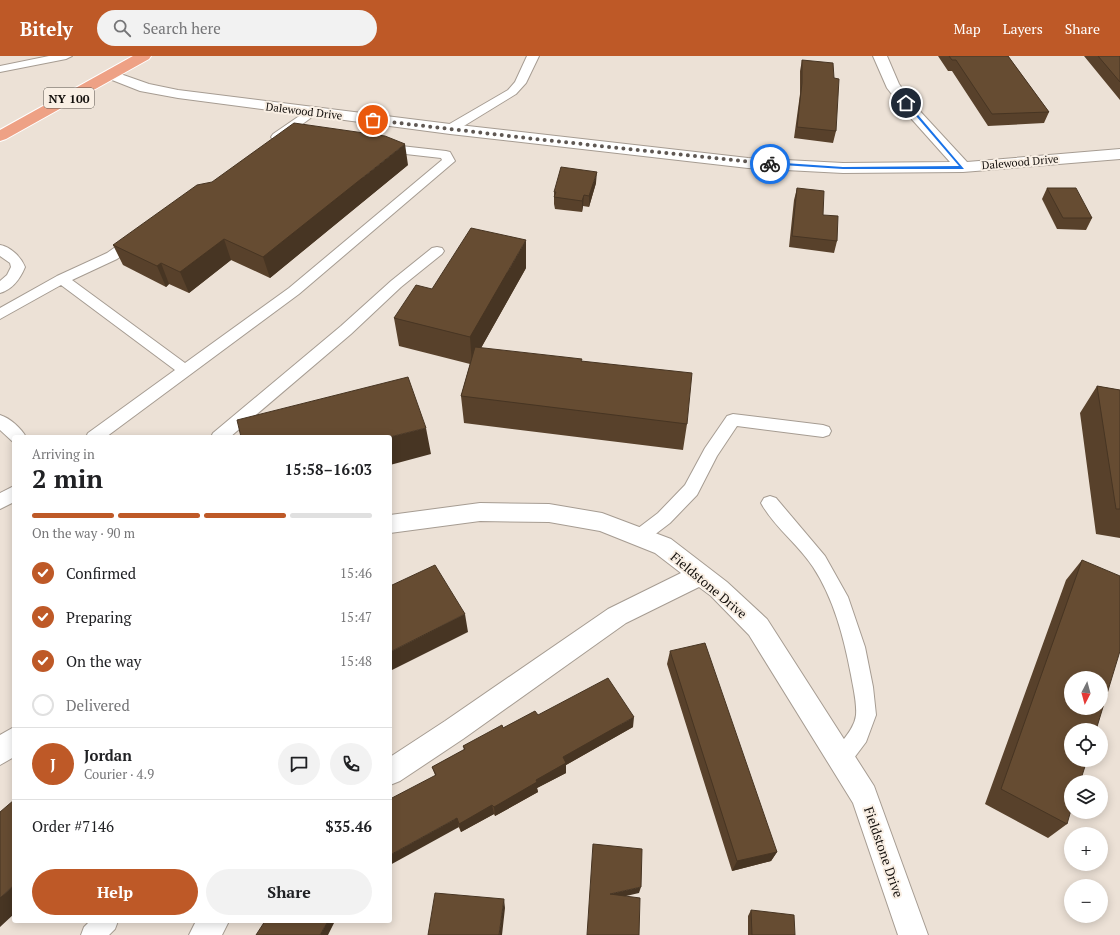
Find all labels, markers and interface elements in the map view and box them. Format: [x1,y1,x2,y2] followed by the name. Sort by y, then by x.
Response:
[97,10,377,46] search box
[20,16,73,41] text: Bitely
[111,17,133,39] icon: search
[143,18,221,38] text: Search here
[954,19,981,38] text: Map
[1003,19,1043,38] text: Layers
[1065,19,1100,38] text: Share
[889,86,923,120] pin
[44,88,94,108] road number: NY 100
[895,92,917,114] icon: home
[265,99,344,123] street label: Dalewood Drive
[356,103,390,137] pin
[362,109,384,131] icon: bag
[750,144,790,184] courier
[981,152,1060,172] street label: Dalewood Drive
[759,153,781,175] icon: bike
[32,445,95,463] text: Arriving in
[285,459,372,479] text: 15:58–16:03
[32,461,103,495] text: 2 min
[32,524,135,542] text: On the way · 90 m
[667,548,751,622] street label: Fieldstone Drive
[32,562,54,584] icon: check
[66,563,136,583] text: Confirmed
[340,564,372,582] text: 15:46
[32,606,54,628] icon: check
[66,607,131,627] text: Preparing
[340,608,372,626] text: 15:47
[32,650,54,672] icon: check
[66,651,141,671] text: On the way
[340,652,372,670] text: 15:48
[1064,671,1108,715] north arrow
[1064,671,1108,923] map controls
[66,695,130,715] text: Delivered
[1064,723,1108,767] button: locate
[278,743,320,785] button: chat
[330,743,372,785] button: phone
[84,745,132,765] text: Jordan
[50,754,56,774] text: J
[84,765,154,783] text: Courier · 4.9
[1064,775,1108,819] button: layers
[860,804,908,900] street label: Fieldstone Drive
[32,816,114,836] text: Order #7146
[325,816,372,836] text: $35.46
[1064,827,1108,871] button: +
[32,869,198,915] button: Help
[206,869,372,915] button: Share
[1064,879,1108,923] button: −

